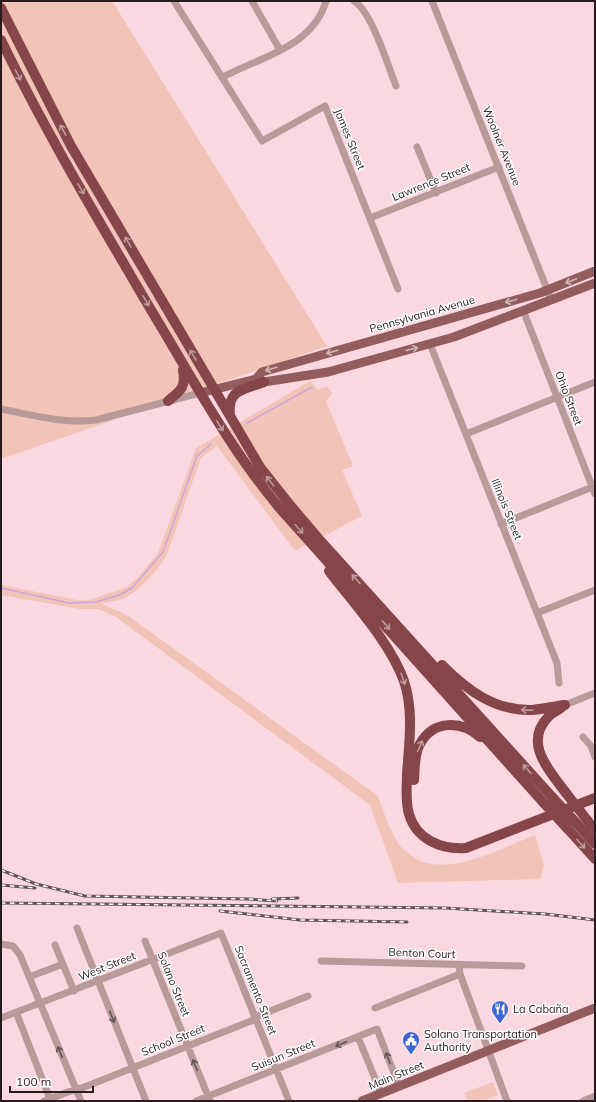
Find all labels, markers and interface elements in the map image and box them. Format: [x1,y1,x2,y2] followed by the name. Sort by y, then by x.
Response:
[15,68,22,80] one-way arrow
[480,104,524,188] street label: Woolner Avenue
[331,106,369,172] street label: James Street
[58,124,66,136] one-way arrow
[390,160,472,204] street label: Lawrence Street
[77,183,85,195] one-way arrow
[123,236,131,248] one-way arrow
[566,277,578,285] one-way arrow
[368,292,476,336] street label: Pennsylvania Avenue
[143,295,151,307] one-way arrow
[504,298,517,305] one-way arrow
[405,345,418,352] one-way arrow
[188,349,196,361] one-way arrow
[326,349,339,356] one-way arrow
[265,366,278,373] one-way arrow
[552,369,586,427] street label: Ohio Street
[216,420,224,431] one-way arrow
[266,475,274,486] one-way arrow
[488,476,526,542] street label: Illinois Street
[294,524,303,534] one-way arrow
[351,573,360,584] one-way arrow
[381,620,390,631] one-way arrow
[399,673,407,685] one-way arrow
[521,706,534,713] one-way arrow
[417,740,424,752] one-way arrow
[522,764,532,774] one-way arrow
[576,839,586,849] one-way arrow
[232,943,280,1037] street label: Sacramento Street
[388,945,456,961] street label: Benton Court
[77,948,138,984] street label: West Street
[155,950,193,1018] street label: Solano Street
[490,999,510,1024] restaurant icon: La Cabaña
[513,1002,569,1016] place label: La Cabaña
[109,1011,116,1023] one-way arrow
[139,1021,207,1059] street label: School Street
[424,1027,537,1054] place label: Solano Transportation Authority
[401,1030,421,1055] public building icon: Solano Transportation Authority
[249,1036,317,1074] street label: Suisun Street
[336,1040,348,1048] one-way arrow
[56,1047,64,1059] one-way arrow
[384,1052,392,1064] one-way arrow
[366,1058,426,1092] street label: Main Street
[191,1059,198,1071] one-way arrow
[10,1068,93,1094] scale bar
[16,1074,51,1089] text: 100 m

